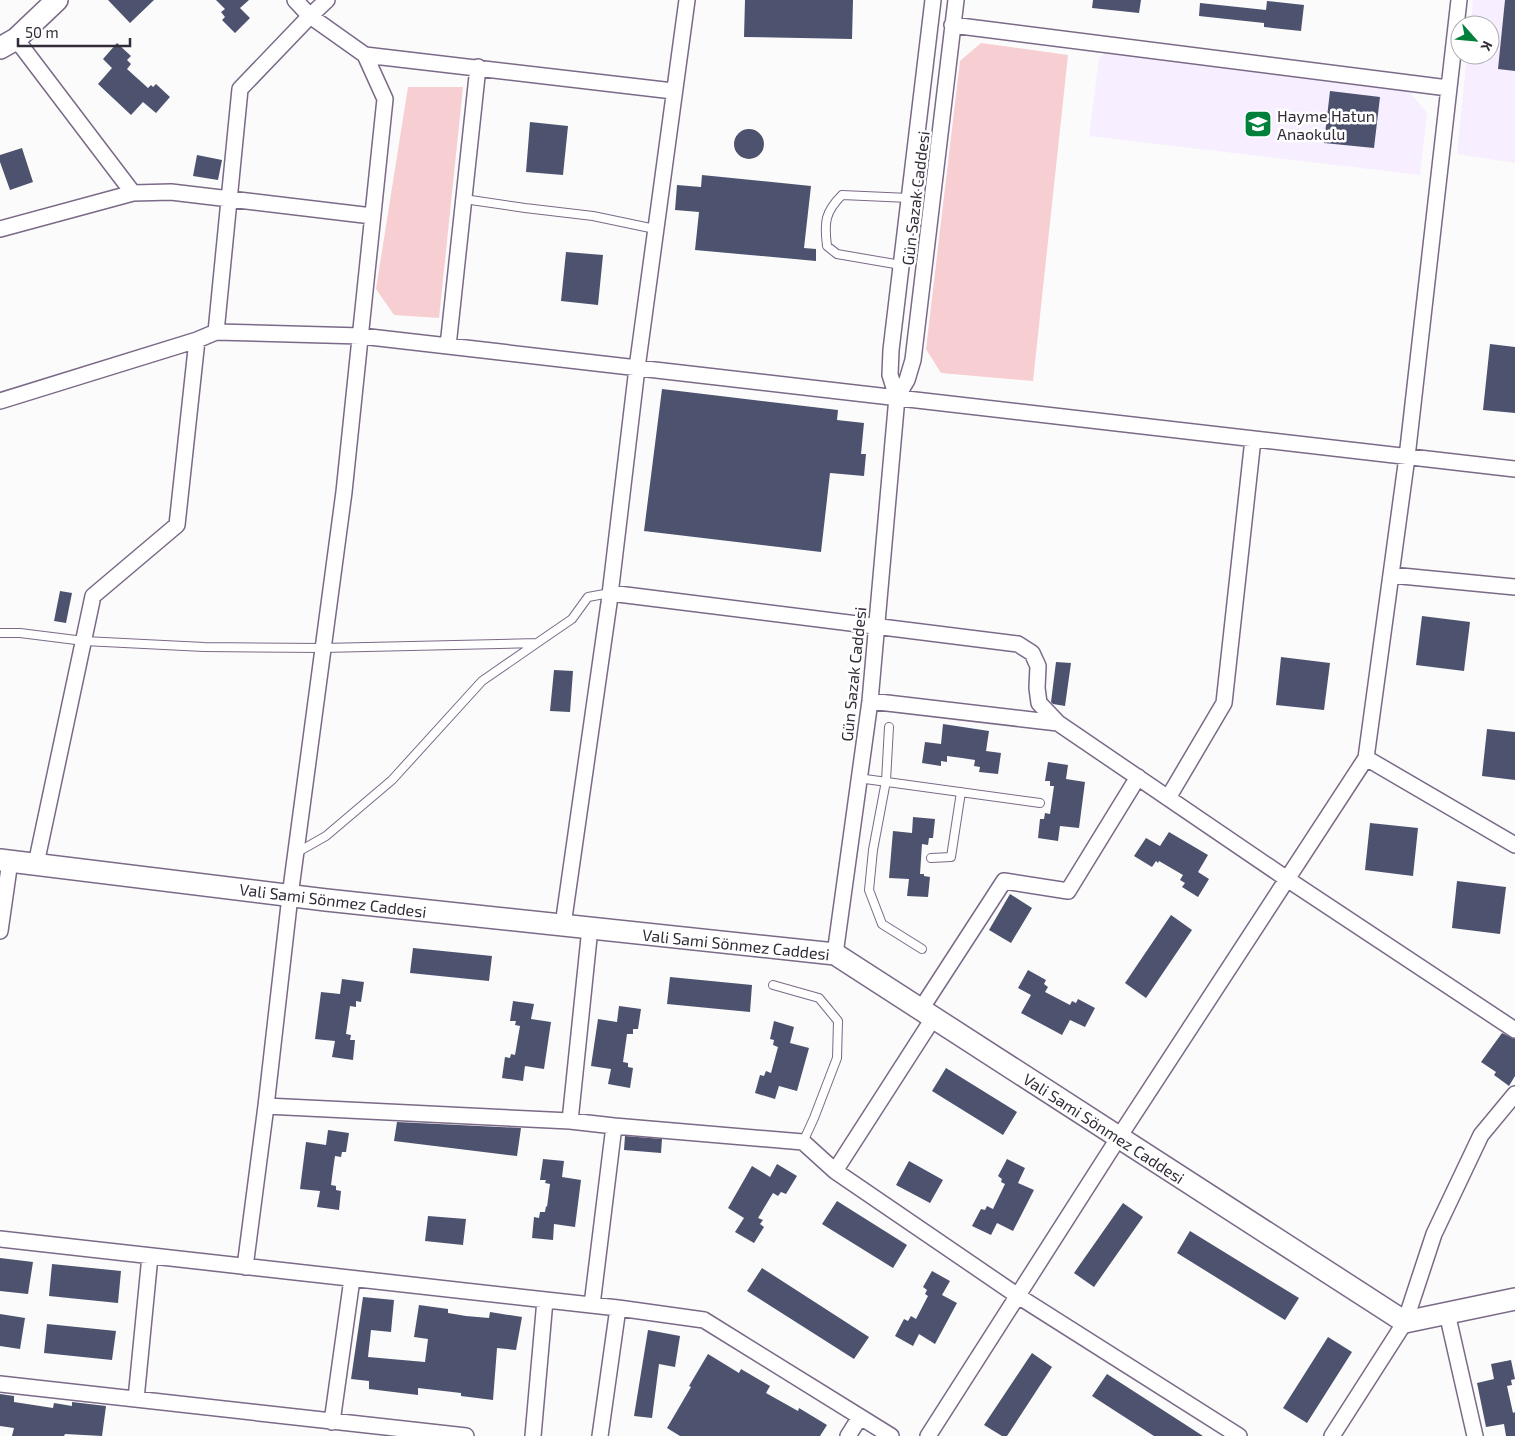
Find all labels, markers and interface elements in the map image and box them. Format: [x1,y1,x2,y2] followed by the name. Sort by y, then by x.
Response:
[18,15,130,47] scale bar
[1450,15,1500,65] north arrow
[25,23,59,41] text: 50 m
[1477,38,1497,54] text: K
[1277,106,1375,143] place label: Hayme Hatun Anaokulu
[1243,109,1273,139] school or university icon: Hayme Hatun Anaokulu
[897,130,933,266] street label: Gün Sazak Caddesi
[836,606,870,742] street label: Gün Sazak Caddesi
[238,879,428,921] street label: Vali Sami Sönmez Caddesi
[641,925,831,963] street label: Vali Sami Sönmez Caddesi
[1020,1069,1188,1187] street label: Vali Sami Sönmez Caddesi

